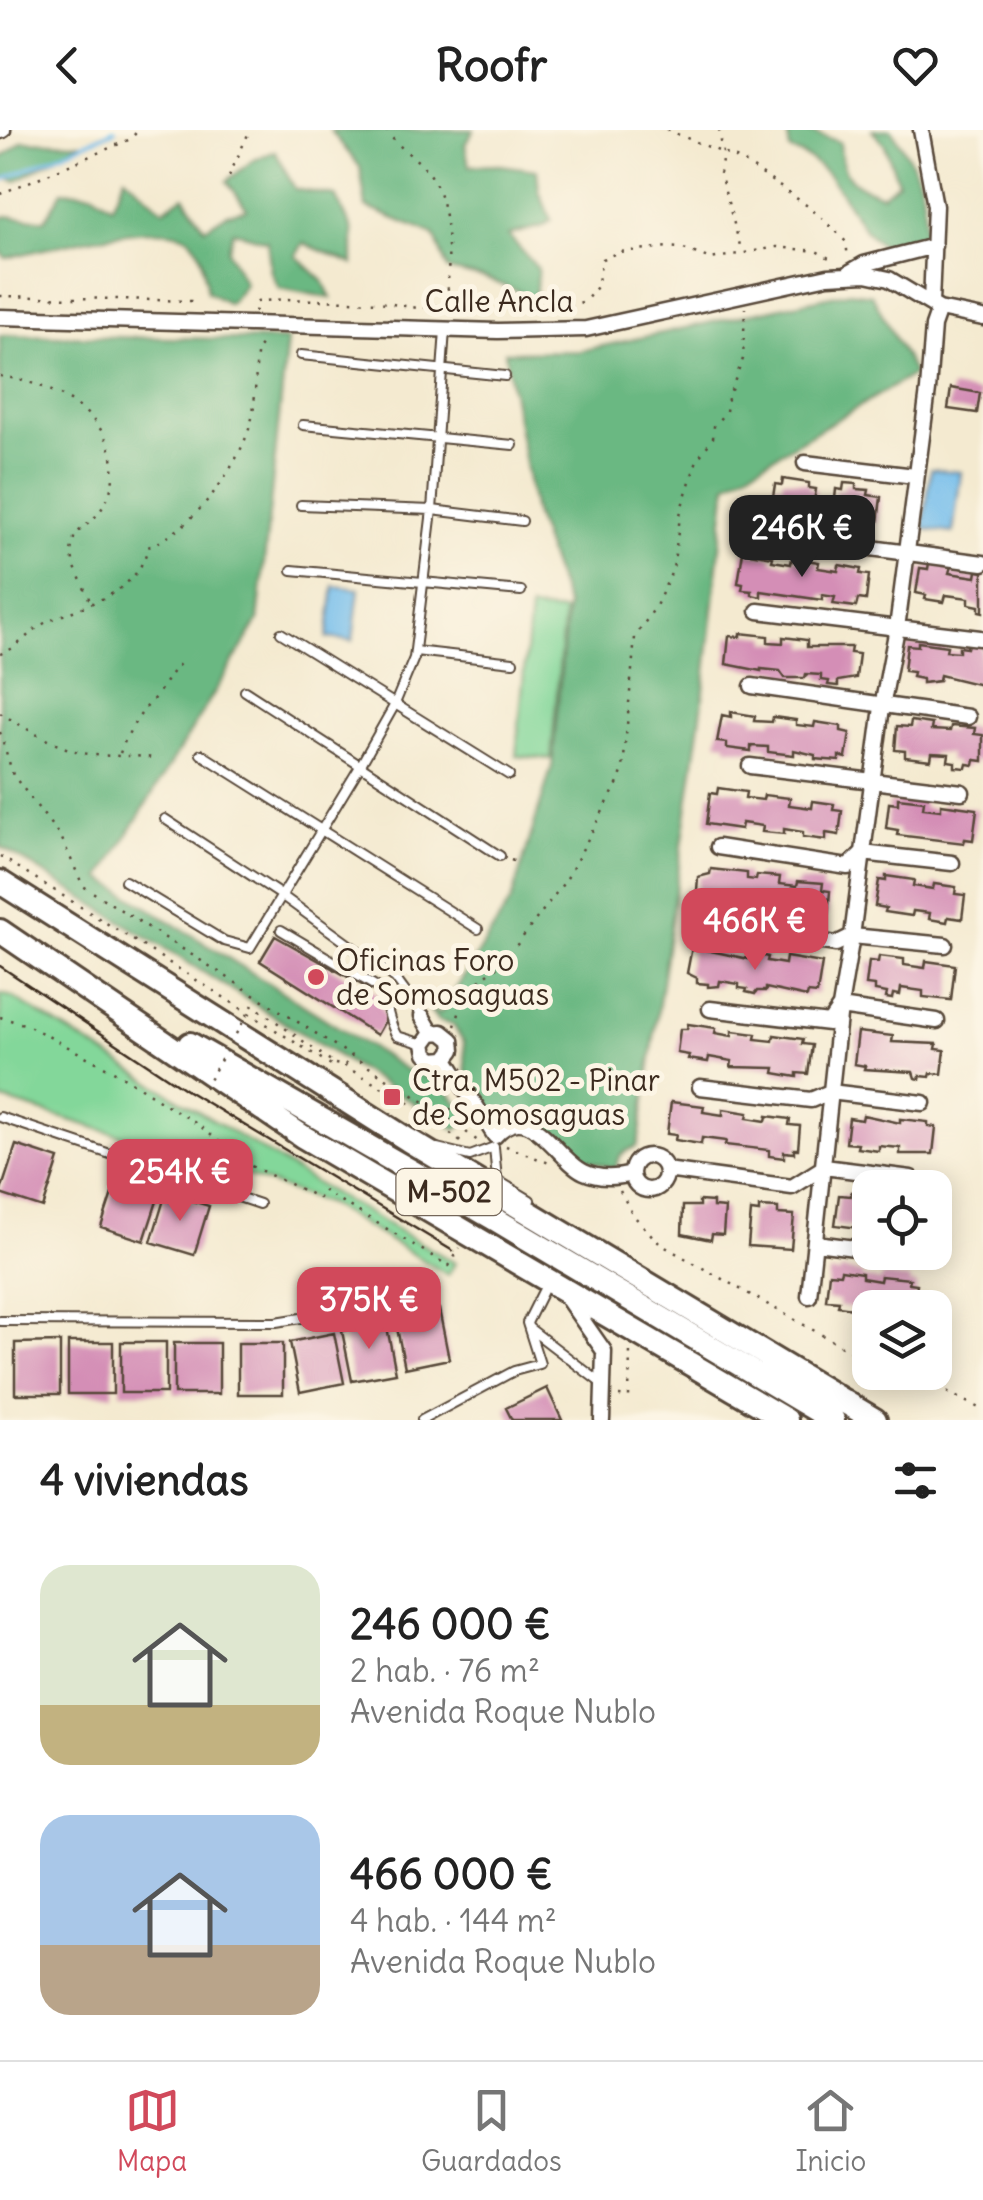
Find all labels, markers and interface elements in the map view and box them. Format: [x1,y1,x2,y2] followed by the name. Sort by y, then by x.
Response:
[436,37,547,93] text: Roofr
[40,38,95,93] icon: back
[888,38,943,93] icon: heart
[424,282,574,320] street label: Calle Ancla
[721,495,883,580] pin: 246K €
[751,507,853,548] text: 246K €
[674,888,836,973] pin: 466K €
[703,900,807,941] text: 466K €
[336,941,549,1013] place label: Oficinas Foro de Somosaguas
[305,966,327,988] marker: Oficinas Foro de Somosaguas
[412,1061,660,1133] place label: Ctra. M502 - Pinar de Somosaguas
[381,1086,403,1108] marker: Ctra. M502 - Pinar de Somosaguas
[99,1139,261,1224] pin: 254K €
[129,1151,231,1192] text: 254K €
[396,1169,502,1215] road number: M-502
[852,1170,952,1390] map controls
[852,1170,952,1270] button: locate
[288,1267,450,1352] pin: 375K €
[319,1279,419,1320] text: 375K €
[852,1290,952,1390] button: layers
[888,1453,943,1508] icon: filters
[40,1454,249,1506] text: 4 viviendas
[350,1598,551,1650] text: 246 000 €
[120,1605,240,1725] icon: home
[350,1650,540,1691] text: 2 hab. · 76 m²
[350,1691,656,1732] text: Avenida Roque Nublo
[350,1848,553,1900] text: 466 000 €
[120,1855,240,1975] icon: home
[350,1900,557,1941] text: 4 hab. · 144 m²
[350,1941,656,1982] text: Avenida Roque Nublo
[117,2083,187,2179] tab: Mapa
[421,2083,562,2179] tab: Guardados
[795,2083,866,2179] tab: Inicio

